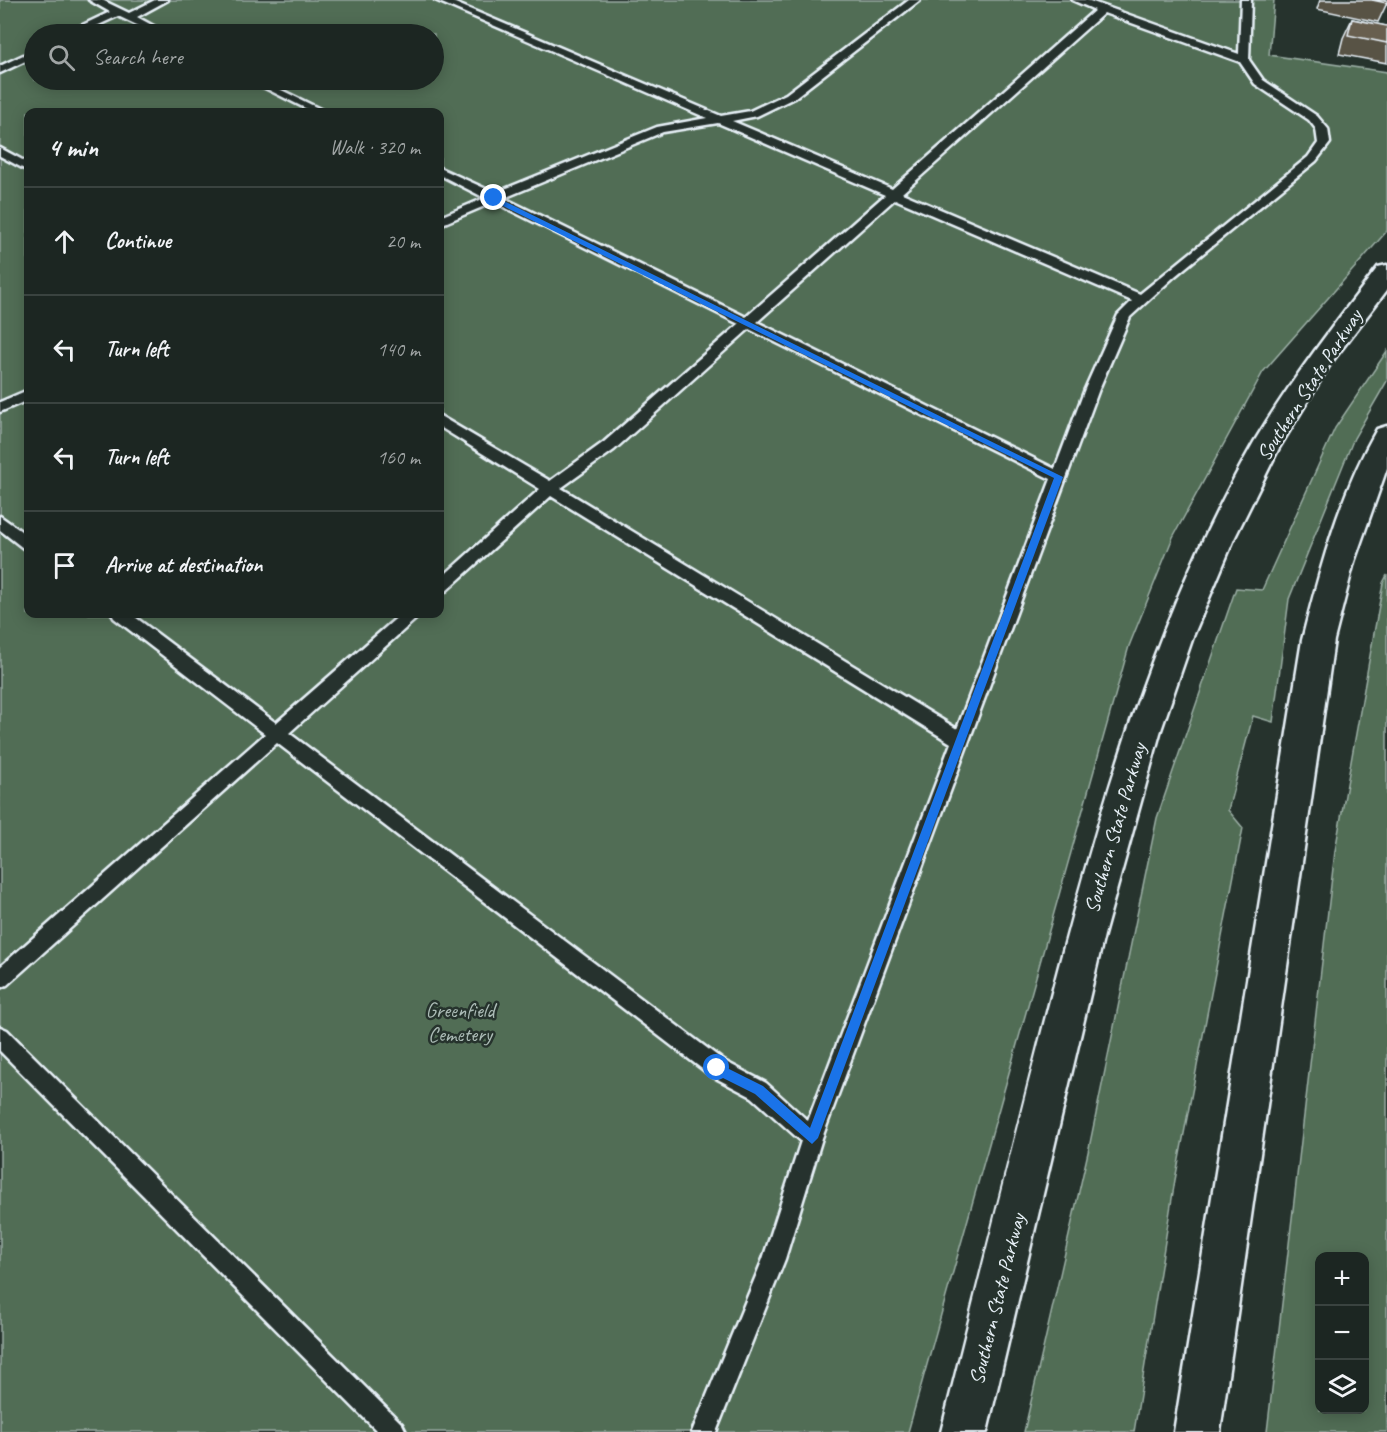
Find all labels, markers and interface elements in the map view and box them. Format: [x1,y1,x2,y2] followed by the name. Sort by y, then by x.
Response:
[24,24,444,90] search box
[45,41,78,74] icon: search
[93,43,183,71] text: Search here
[48,131,98,164] text: 4 min
[330,135,420,160] text: Walk · 320 m
[480,184,506,210] route end
[48,225,81,258] icon: ahead
[105,227,171,255] text: Continue
[386,229,420,254] text: 20 m
[1250,303,1369,466] street label: Southern State Parkway
[48,333,81,366] icon: left
[105,335,169,363] text: Turn left
[377,337,420,362] text: 140 m
[48,441,81,474] icon: left
[105,443,169,471] text: Turn left
[377,445,420,470] text: 160 m
[48,549,81,582] icon: arrive
[105,551,262,579] text: Arrive at destination
[1078,738,1152,916] street label: Southern State Parkway
[425,997,498,1047] park label: Greenfield Cemetery
[703,1054,729,1080] route start
[963,1209,1031,1387] street label: Southern State Parkway
[1315,1252,1369,1414] map controls
[1315,1252,1369,1306] button: +
[1315,1306,1369,1360] button: −
[1315,1360,1369,1414] button: layers

